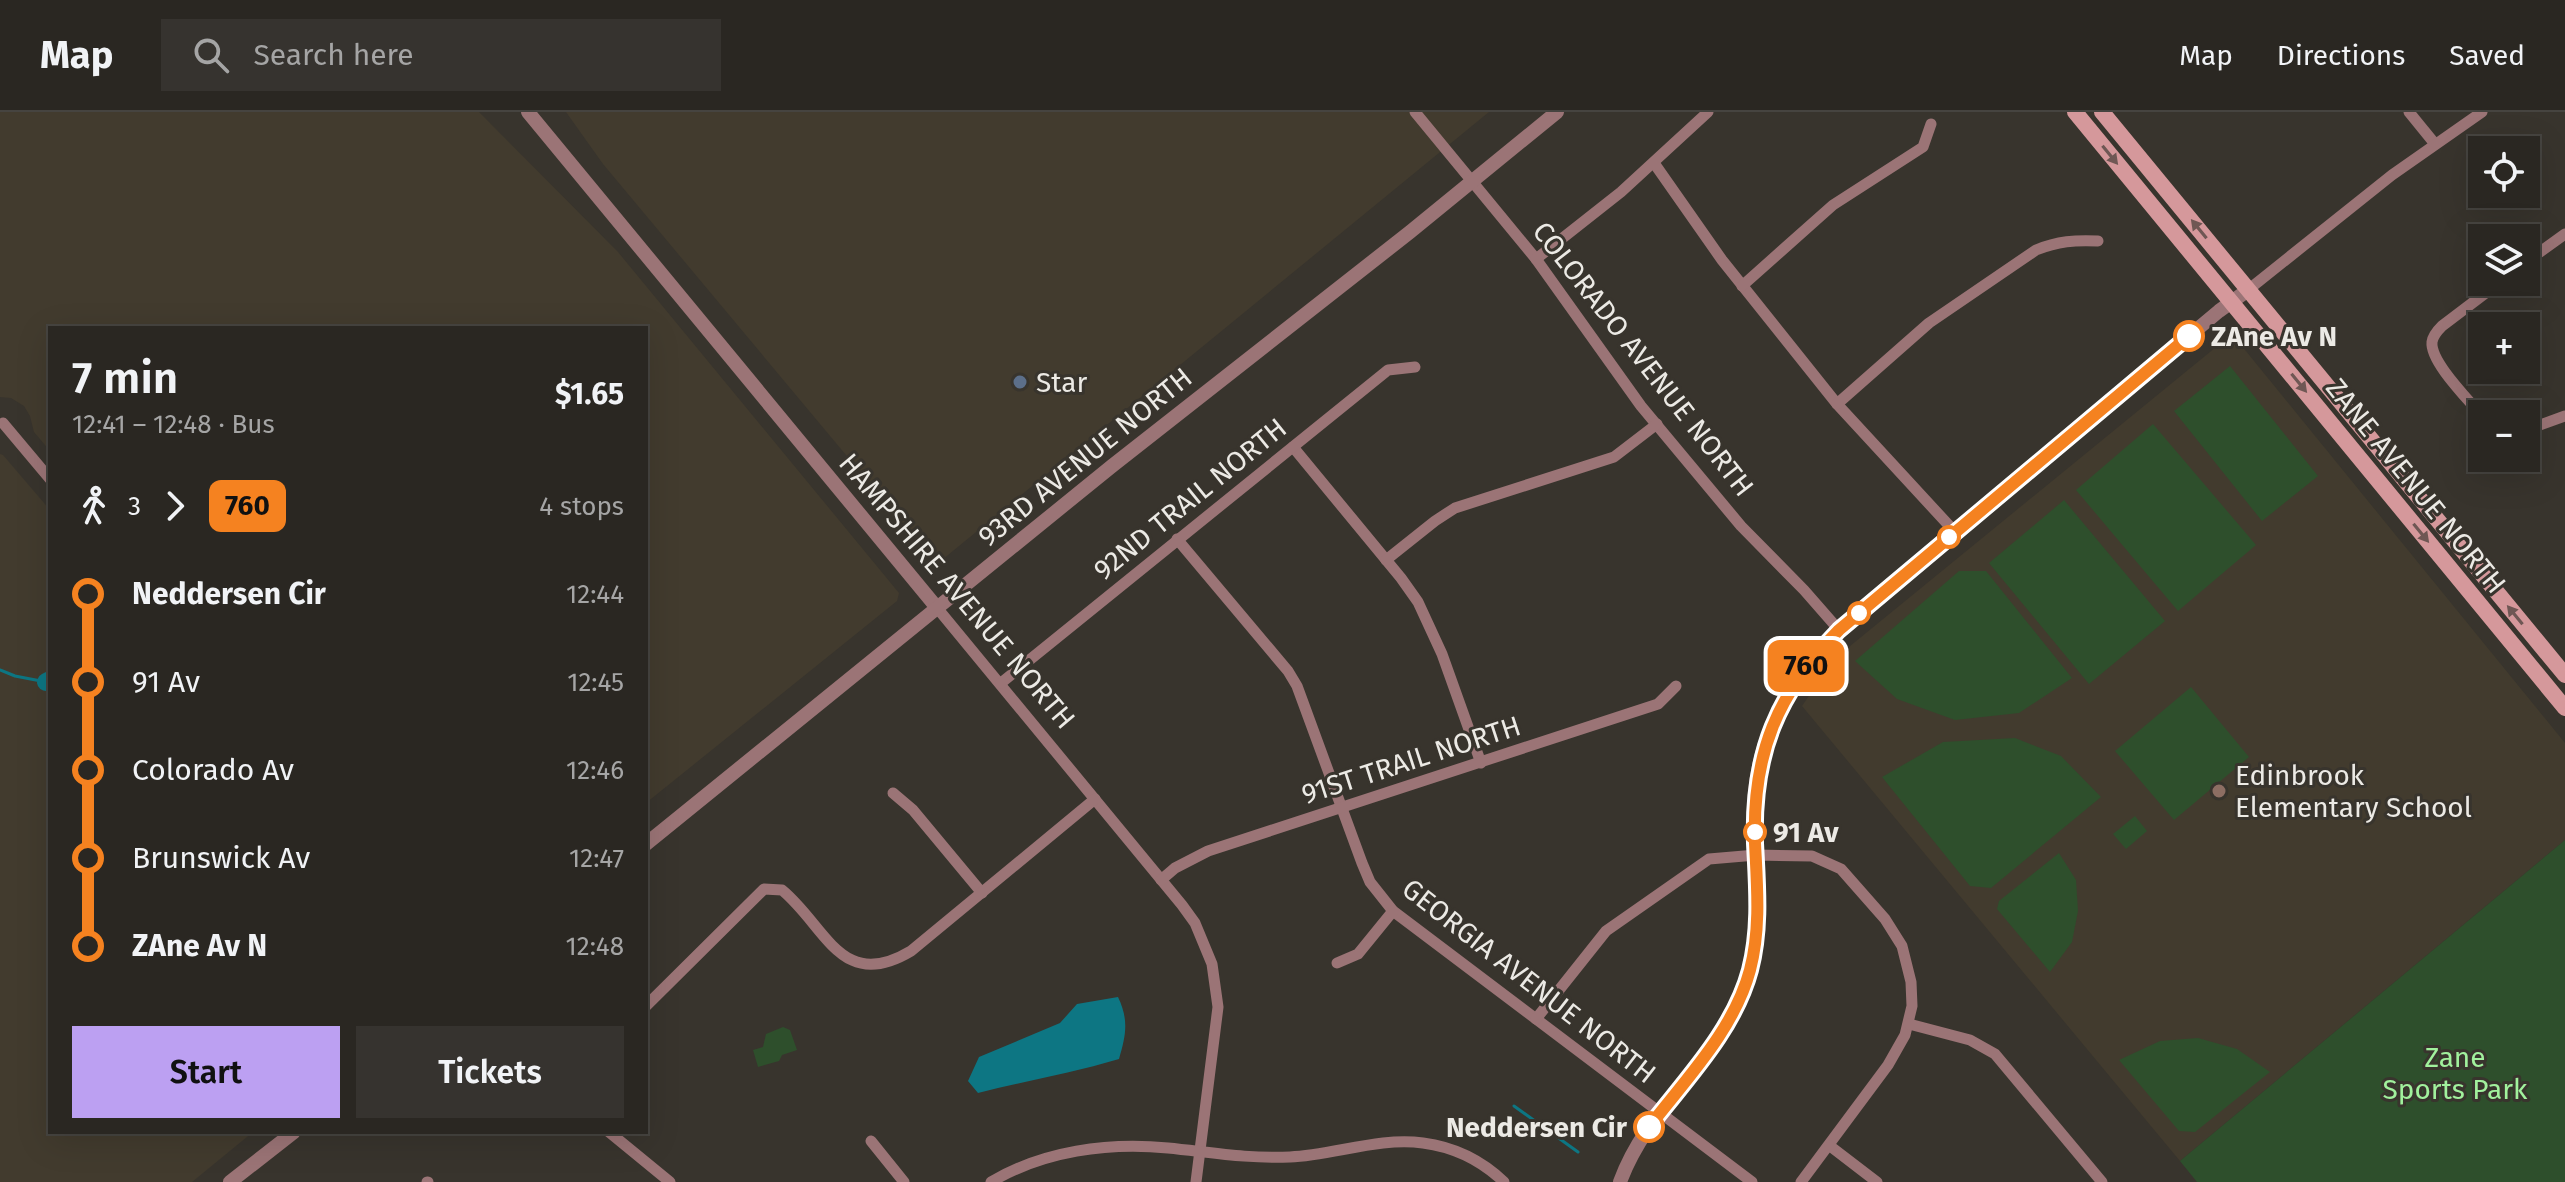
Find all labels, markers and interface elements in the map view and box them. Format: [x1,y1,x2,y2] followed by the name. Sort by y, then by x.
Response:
[161,19,721,91] search box
[40,32,113,78] text: Map
[189,33,233,77] icon: search
[253,37,414,73] text: Search here
[2179,39,2233,72] text: Map
[2277,39,2405,72] text: Directions
[2449,39,2525,72] text: Saved
[2468,136,2540,472] map controls
[2468,136,2540,208] button: locate
[2101,145,2118,165] one-way arrow
[1526,215,1760,503] street label: COLORADO AVENUE NORTH
[2191,220,2208,240] one-way arrow
[2468,224,2540,296] button: layers
[2468,312,2540,384] button: +
[2211,320,2337,353] place label: ZAne Av N
[2174,321,2204,351] marker: ZAne Av N
[72,352,178,405] text: 7 min
[972,361,1198,553] street label: 93RD AVENUE NORTH
[1036,366,1087,399] place label: Star
[2319,372,2513,600] street label: ZANE AVENUE NORTH
[1011,373,1029,391] marker: Star
[2290,373,2307,394] one-way arrow
[555,376,624,412] text: $1.65
[2468,400,2540,472] button: −
[72,409,275,440] text: 12:41 – 12:48 · Bus
[1087,411,1293,587] street label: 92ND TRAIL NORTH
[832,447,1082,735] street label: HAMPSHIRE AVENUE NORTH
[72,484,116,528] icon: walk
[153,484,197,528] icon: forward
[225,489,270,522] text: 760
[128,491,141,522] text: 3
[539,491,624,522] text: 4 stops
[2412,523,2429,543] one-way arrow
[1938,526,1960,548] unlabelled marker
[132,576,326,612] text: Neddersen Cir
[566,579,624,610] text: 12:44
[1848,602,1870,624] unlabelled marker
[2508,605,2524,625] one-way arrow
[1760,640,1852,692] line badge: 760
[1784,649,1828,682] text: 760
[132,664,200,700] text: 91 Av
[567,667,624,698] text: 12:45
[1297,709,1525,811] street label: 91ST TRAIL NORTH
[132,752,294,788] text: Colorado Av
[566,755,624,786] text: 12:46
[2235,759,2472,824] place label: Edinbrook Elementary School
[2210,782,2228,800] marker: Edinbrook Elementary School
[1773,816,1839,849] place label: 91 Av
[1744,821,1766,843] marker: 91 Av
[132,840,310,876] text: Brunswick Av
[569,843,624,874] text: 12:47
[1396,872,1662,1090] street label: GEORGIA AVENUE NORTH
[132,928,267,964] text: ZAne Av N
[566,931,624,962] text: 12:48
[72,1026,340,1118] button: Start
[356,1026,624,1118] button: Tickets
[2383,1041,2528,1106] park label: Zane Sports Park
[1446,1111,1628,1144] place label: Neddersen Cir
[1634,1112,1664,1142] marker: Neddersen Cir

